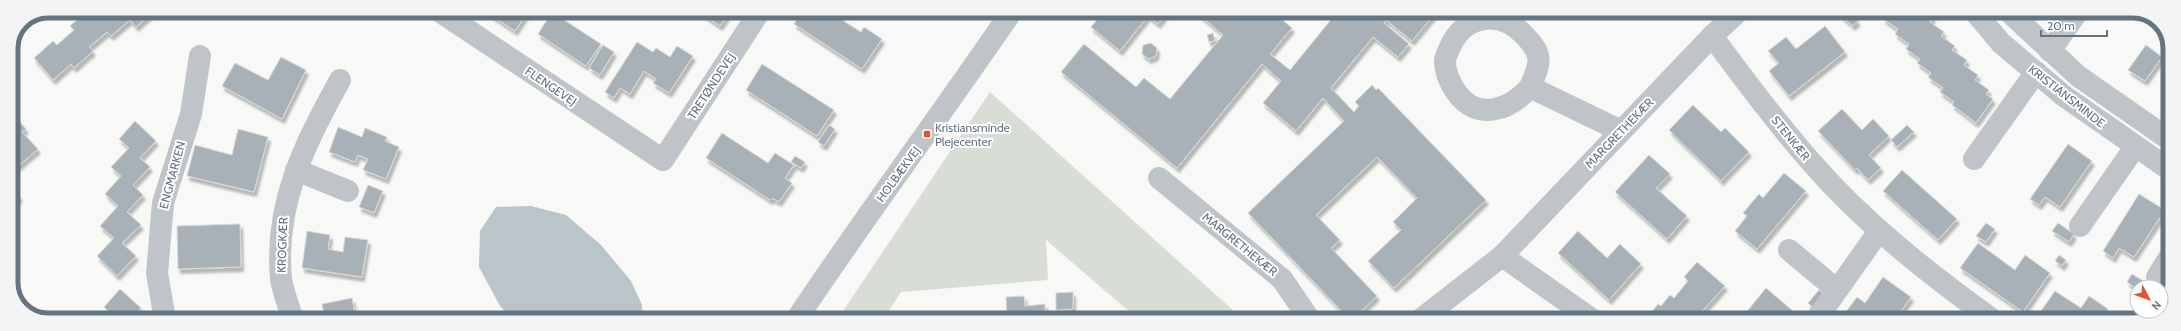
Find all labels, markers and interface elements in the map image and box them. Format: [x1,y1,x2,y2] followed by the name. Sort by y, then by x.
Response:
[2041,12,2107,38] scale bar
[2047,18,2075,33] text: 20 m
[684,50,738,122] street label: TRETØNDEVEJ
[2026,61,2109,131] street label: KRISTIANSMINDE
[522,63,580,109] street label: FLENGEVEJ
[1582,94,1657,171] street label: MARGRETHEKÆR
[1769,113,1814,164] street label: STENKÆR
[935,120,1010,149] place label: Kristiansminde Plejecenter
[922,129,932,139] marker: Kristiansminde Plejecenter
[156,140,188,210] street label: ENGMARKEN
[873,143,923,205] street label: HOLBÆKVEJ
[1199,209,1281,279] street label: MARGRETHEKÆR
[274,216,290,273] street label: KROGKÆR
[2129,279,2169,319] north arrow
[2149,298,2164,313] text: N

